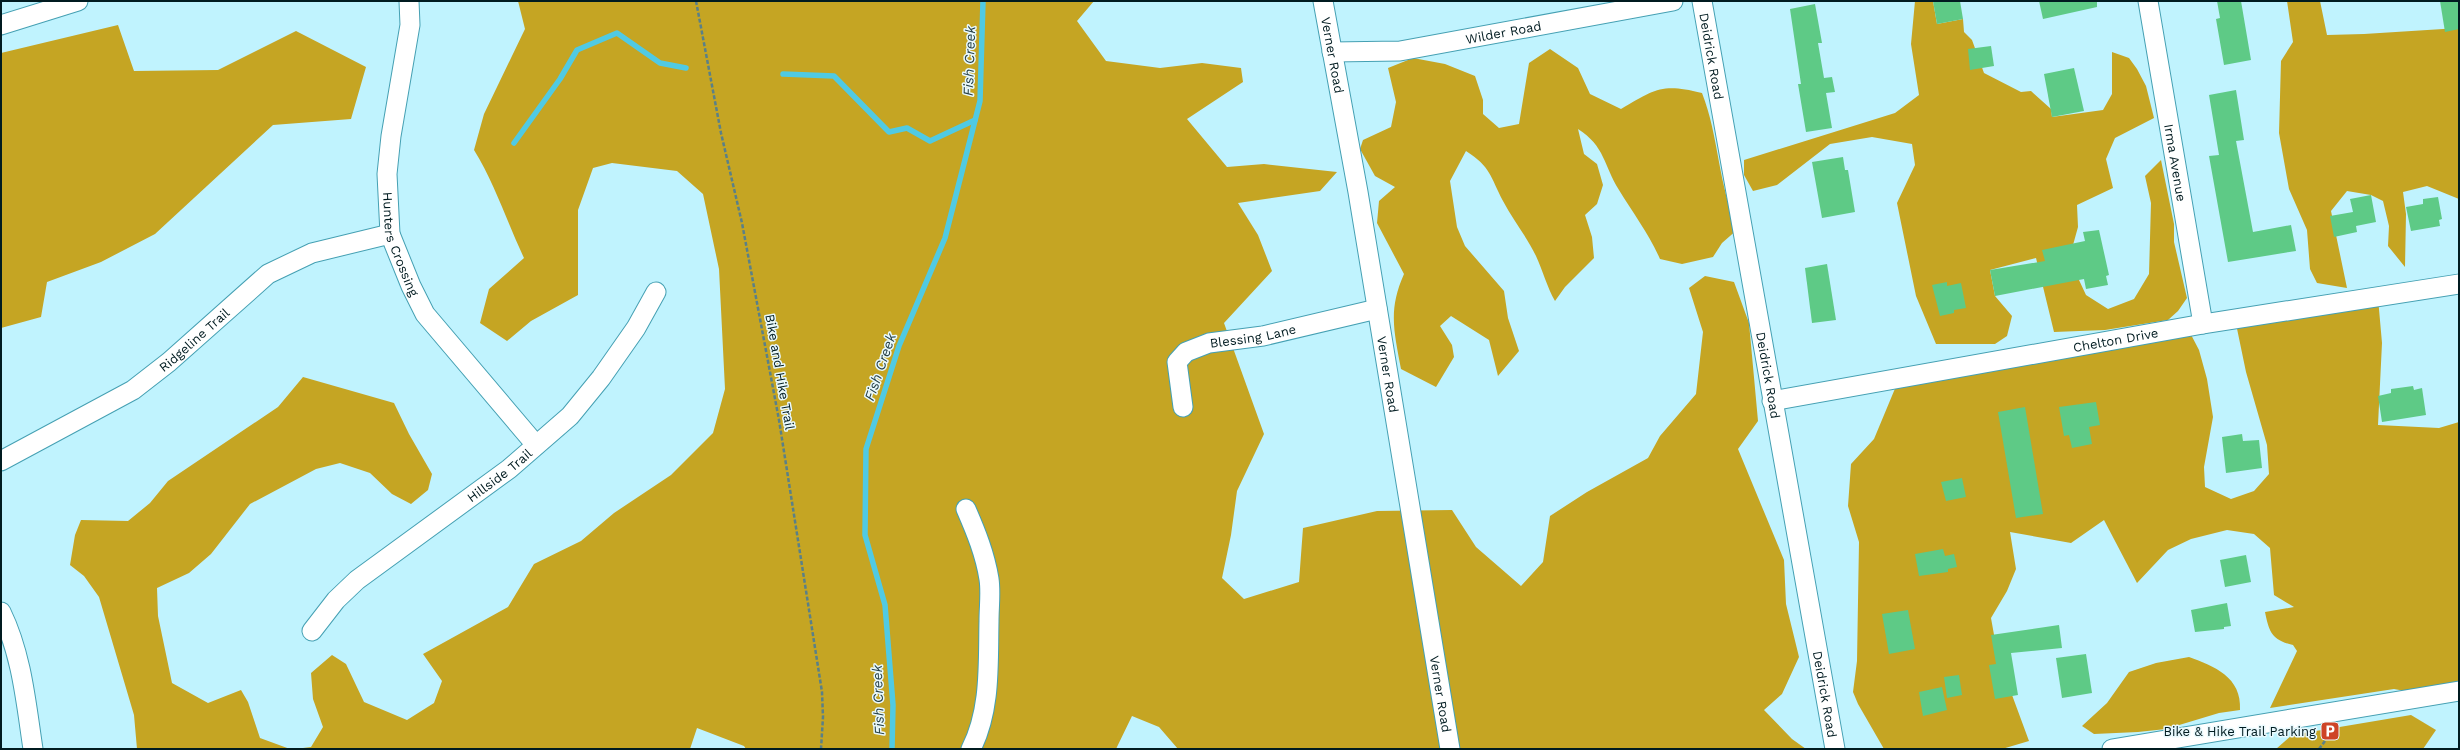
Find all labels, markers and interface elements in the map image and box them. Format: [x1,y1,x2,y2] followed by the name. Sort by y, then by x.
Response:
[1697,12,1727,101] street label: Deidrick Road
[1319,16,1347,95] street label: Verner Road
[1464,18,1542,46] street label: Wilder Road
[960,25,978,96] water label: Fish Creek
[2162,123,2190,203] street label: Irma Avenue
[380,191,422,299] street label: Hunters Crossing
[156,305,232,375] street label: Ridgeline Trail
[762,313,798,431] street label: Bike and Hike Trail
[1209,321,1297,350] street label: Blessing Lane
[2072,325,2159,355] street label: Chelton Drive
[861,331,899,403] water label: Fish Creek
[1753,331,1784,420] street label: Deidrick Road
[1374,335,1402,414] street label: Verner Road
[464,445,535,505] street label: Hillside Trail
[1810,650,1840,739] street label: Deidrick Road
[1427,655,1455,733] street label: Verner Road
[869,664,887,735] water label: Fish Creek
[2319,720,2341,742] parking icon: Bike & Hike Trail Parking
[2163,724,2316,739] place label: Bike & Hike Trail Parking

